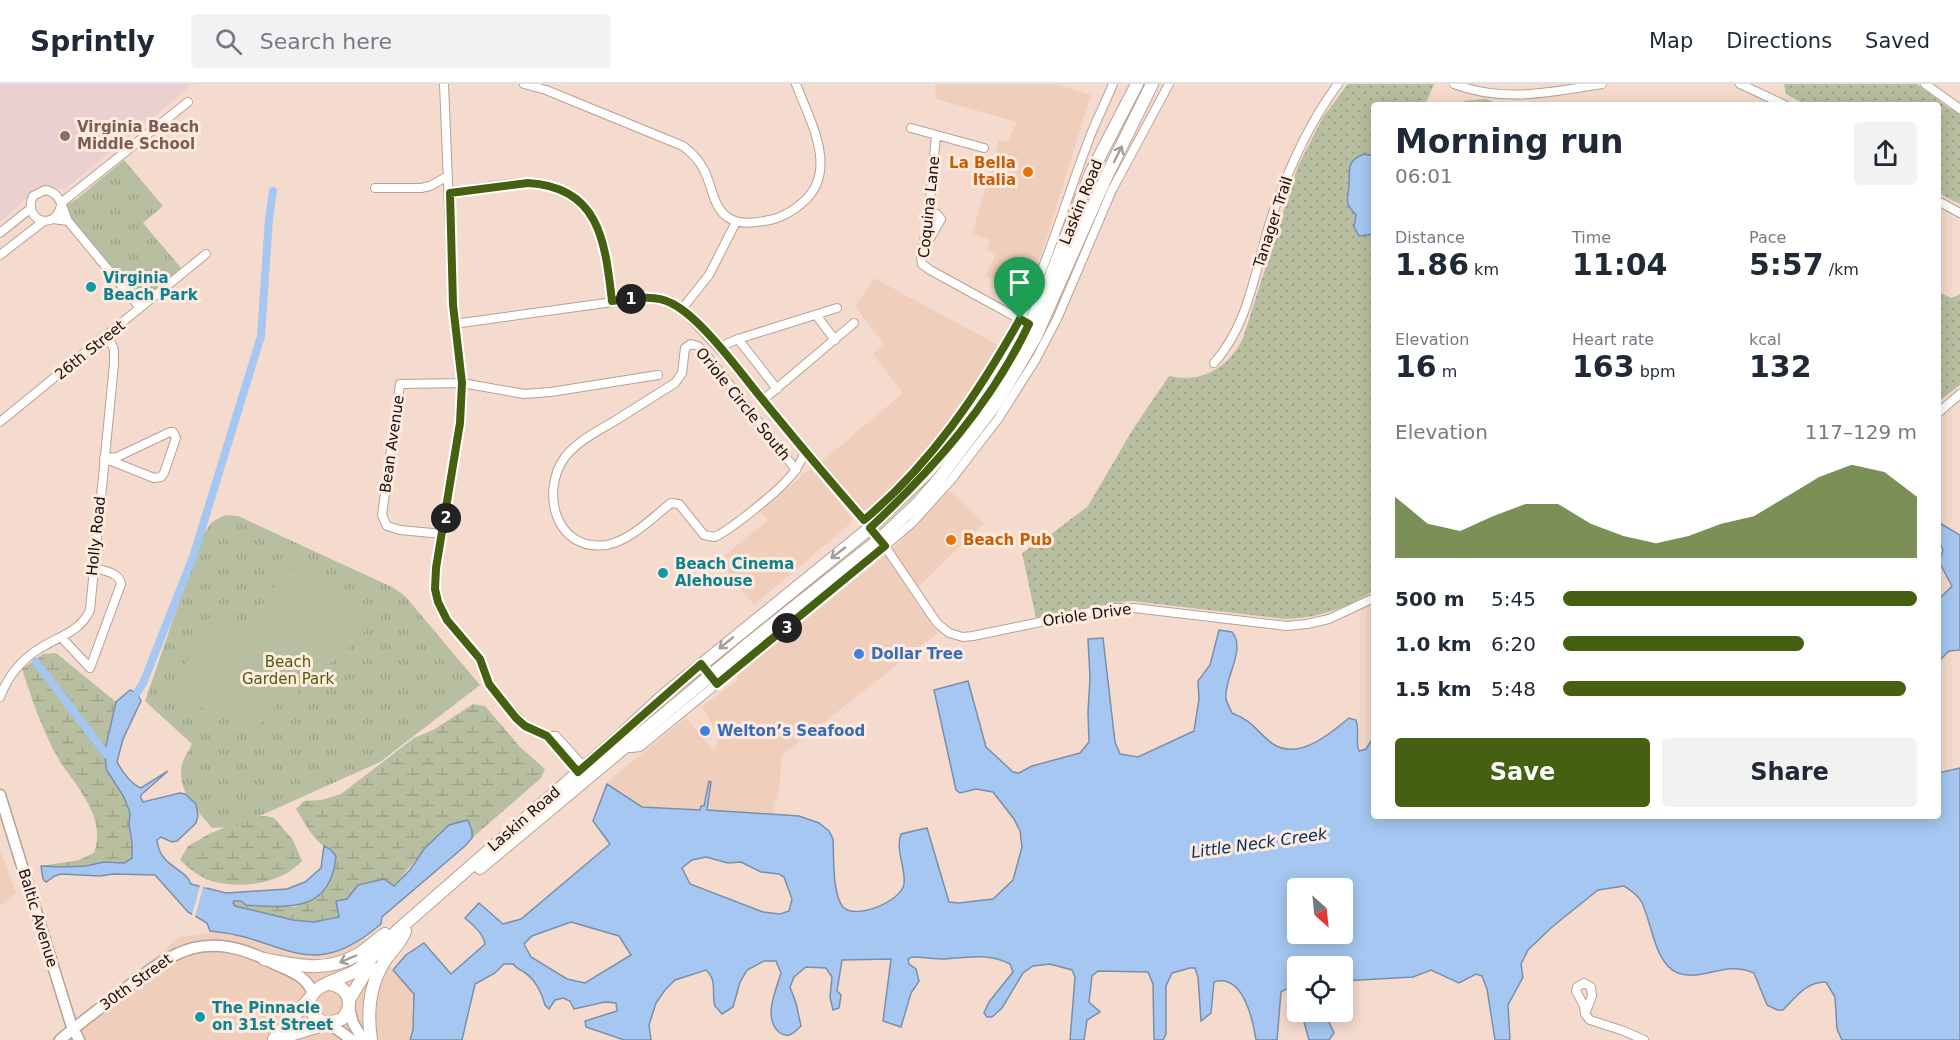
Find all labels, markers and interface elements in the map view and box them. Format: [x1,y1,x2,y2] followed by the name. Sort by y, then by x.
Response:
[191,14,611,68] search box
[30,25,155,58] text: Sprintly
[212,25,245,58] icon: search
[260,29,392,54] text: Search here
[1649,29,1693,53] text: Map
[1726,29,1832,53] text: Directions
[1865,29,1930,53] text: Saved
[77,118,199,153] place label: Virginia Beach Middle School
[1395,122,1623,161] text: Morning run
[1854,122,1917,185] button: share
[58,129,72,143] marker: Virginia Beach Middle School
[1113,145,1124,163] one-way arrow
[949,154,1016,189] place label: La Bella Italia
[915,155,943,259] street label: Coquina Lane
[1056,157,1106,247] street label: Laskin Road
[1395,164,1453,188] text: 06:01
[1021,165,1035,179] marker: La Bella Italia
[1249,174,1296,271] street label: Tanager Trail
[1395,228,1465,247] text: Distance
[1572,228,1611,247] text: Time
[1749,228,1786,247] text: Pace
[1395,247,1469,282] text: 1.86
[1572,247,1668,282] text: 11:04
[1749,247,1824,282] text: 5:57
[994,257,1045,319] pin
[1469,260,1499,279] text: km
[1824,260,1859,279] text: /km
[1003,266,1036,299] icon: arrive
[103,269,199,304] place label: Virginia Beach Park
[84,280,98,294] marker: Virginia Beach Park
[616,284,646,314] pin: 1
[625,289,637,308] text: 1
[51,316,129,384] street label: 26th Street
[1395,330,1469,349] text: Elevation
[1572,330,1654,349] text: Heart rate
[1749,330,1781,349] text: kcal
[692,344,794,464] street label: Oriole Circle South
[1395,349,1437,384] text: 16
[1572,349,1635,384] text: 163
[1749,349,1812,384] text: 132
[1437,362,1457,381] text: m
[1635,362,1676,381] text: bpm
[376,394,408,494] street label: Bean Avenue
[1395,420,1488,444] text: Elevation
[1805,420,1917,444] text: 117–129 m
[83,495,109,577] street label: Holly Road
[431,503,461,533] pin: 2
[440,508,452,527] text: 2
[963,531,1052,549] place label: Beach Pub
[944,533,958,547] marker: Beach Pub
[830,547,846,560] one-way arrow
[675,555,794,590] place label: Beach Cinema Alehouse
[656,566,670,580] marker: Beach Cinema Alehouse
[1395,587,1465,611] text: 500 m
[1491,587,1536,611] text: 5:45
[1041,600,1133,630] street label: Oriole Drive
[772,613,802,643] pin: 3
[781,618,793,637] text: 3
[1395,632,1472,656] text: 1.0 km
[1491,632,1536,656] text: 6:20
[718,637,734,650] one-way arrow
[871,645,963,663] place label: Dollar Tree
[852,647,866,661] marker: Dollar Tree
[242,653,334,688] park label: Beach Garden Park
[1395,677,1472,701] text: 1.5 km
[1491,677,1536,701] text: 5:48
[717,722,865,740] place label: Welton’s Seafood
[698,724,712,738] marker: Welton’s Seafood
[1395,738,1650,807] button: Save
[1662,738,1917,807] button: Share
[484,783,564,855] street label: Laskin Road
[1190,824,1329,862] water label: Little Neck Creek
[14,866,62,970] street label: Baltic Avenue
[1287,878,1353,944] north arrow
[1287,878,1353,1022] map controls
[96,950,176,1014] street label: 30th Street
[339,953,357,965] one-way arrow
[1287,956,1353,1022] button: locate
[212,999,333,1034] place label: The Pinnacle on 31st Street
[193,1010,207,1024] marker: The Pinnacle on 31st Street

